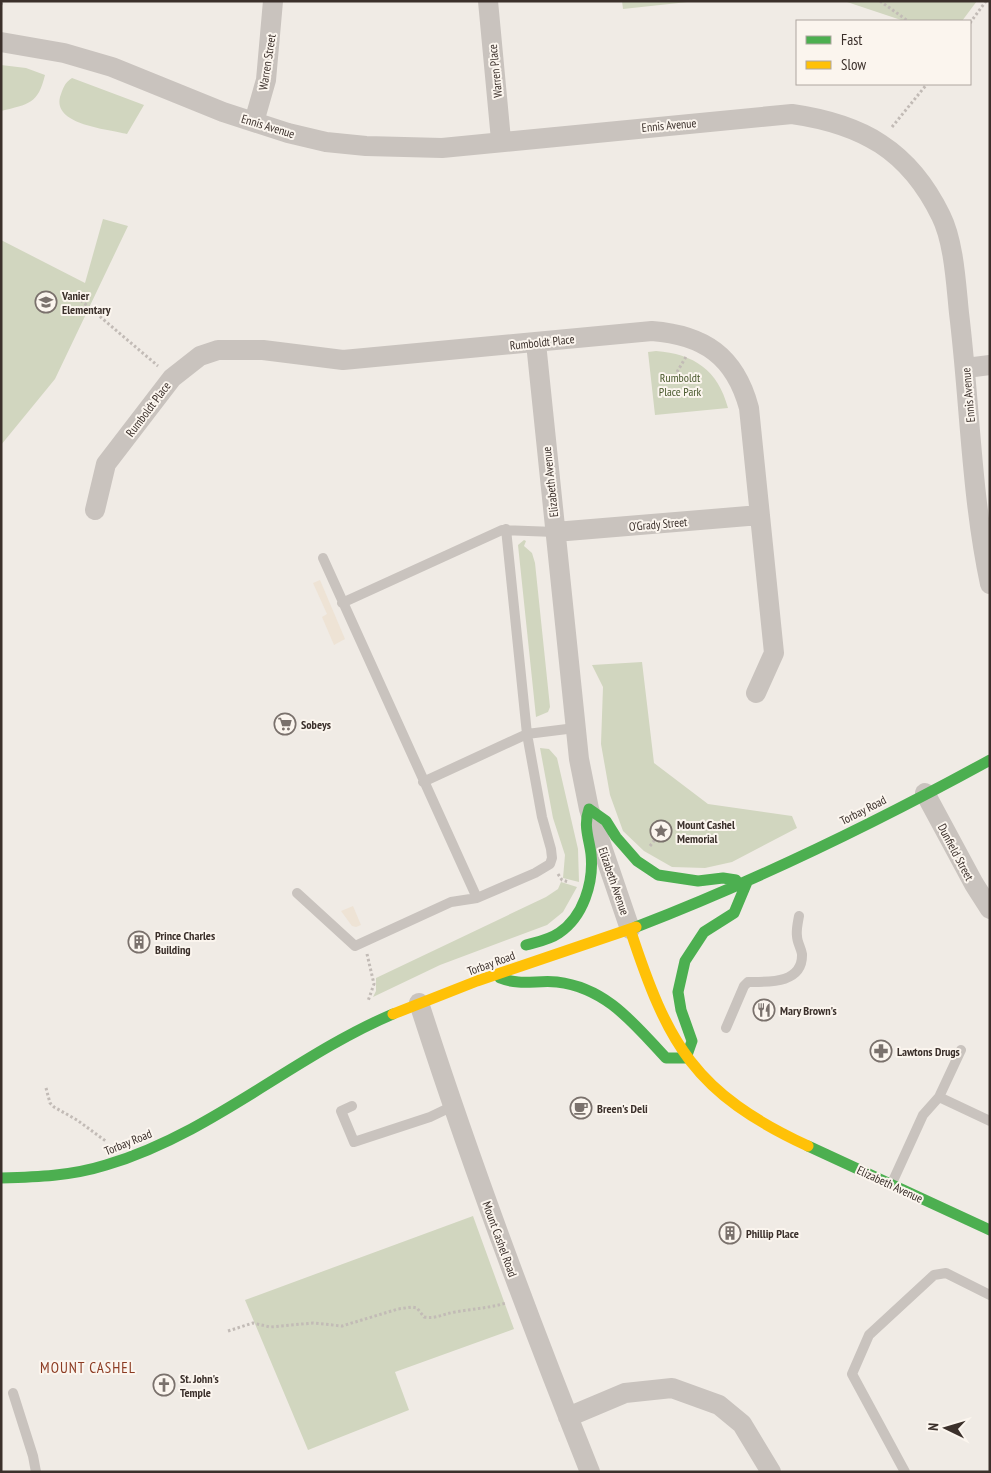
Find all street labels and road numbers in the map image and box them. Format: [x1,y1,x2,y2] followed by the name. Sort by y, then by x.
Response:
[255,32,279,91] street label: Warren Street
[485,43,505,99] street label: Warren Place
[240,111,296,141] street label: Ennis Avenue
[641,115,697,135] street label: Ennis Avenue
[509,331,575,353] street label: Rumboldt Place
[958,367,978,423] street label: Ennis Avenue
[122,378,174,439] street label: Rumboldt Place
[539,446,561,518] street label: Elizabeth Avenue
[628,514,689,534] street label: O'Grady Street
[837,792,889,828] street label: Torbay Road
[935,821,978,884] street label: Dunfield Street
[595,845,633,917] street label: Elizabeth Avenue
[465,947,517,979] street label: Torbay Road
[102,1126,154,1158] street label: Torbay Road
[855,1162,925,1206] street label: Elizabeth Avenue
[479,1199,521,1279] street label: Mount Cashel Road

